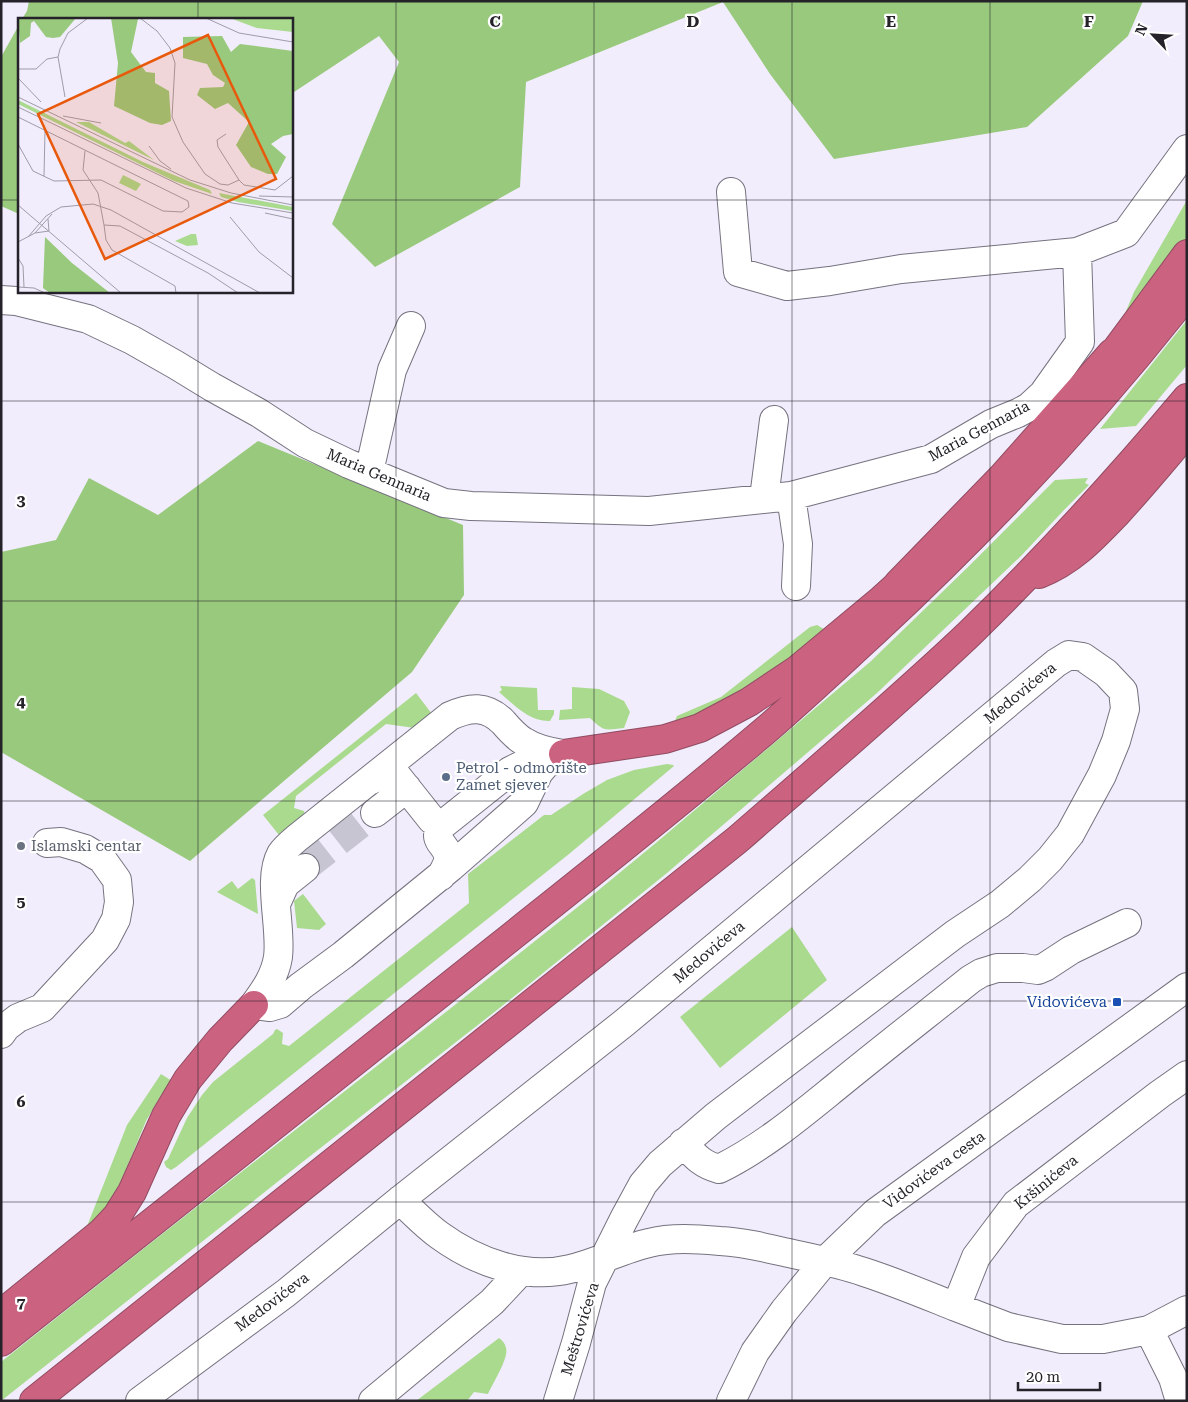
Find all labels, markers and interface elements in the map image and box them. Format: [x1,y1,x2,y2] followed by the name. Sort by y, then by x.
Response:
[1128,10,1178,60] north arrow
[489,12,501,31] text: C
[687,12,700,31] text: D
[886,12,896,31] text: E
[1084,12,1094,31] text: F
[18,18,292,292] inset map
[1132,21,1151,38] text: N
[925,397,1033,465] street label: Maria Gennaria
[324,445,434,505] street label: Maria Gennaria
[17,491,26,510] text: 3
[980,658,1060,728] street label: Medovićeva
[17,692,26,711] text: 4
[456,759,587,794] place label: Petrol - odmorište Zamet sjever
[440,771,452,783] marker: Petrol - odmorište Zamet sjever
[31,837,142,855] place label: Islamski centar
[15,840,27,852] marker: Islamski centar
[17,892,26,911] text: 5
[670,917,748,987] street label: Medovićeva
[1027,993,1107,1011] place label: Vidovićeva
[1111,996,1123,1008] marker: Vidovićeva
[17,1092,26,1111] text: 6
[880,1127,988,1213] street label: Vidovićeva cesta
[1011,1151,1081,1213] street label: Kršinićeva
[232,1269,312,1335] street label: Medovićeva
[557,1280,603,1378] street label: Meštrovićeva
[17,1293,26,1312] text: 7
[1018,1360,1100,1392] scale bar
[1026,1368,1061,1386] text: 20 m

